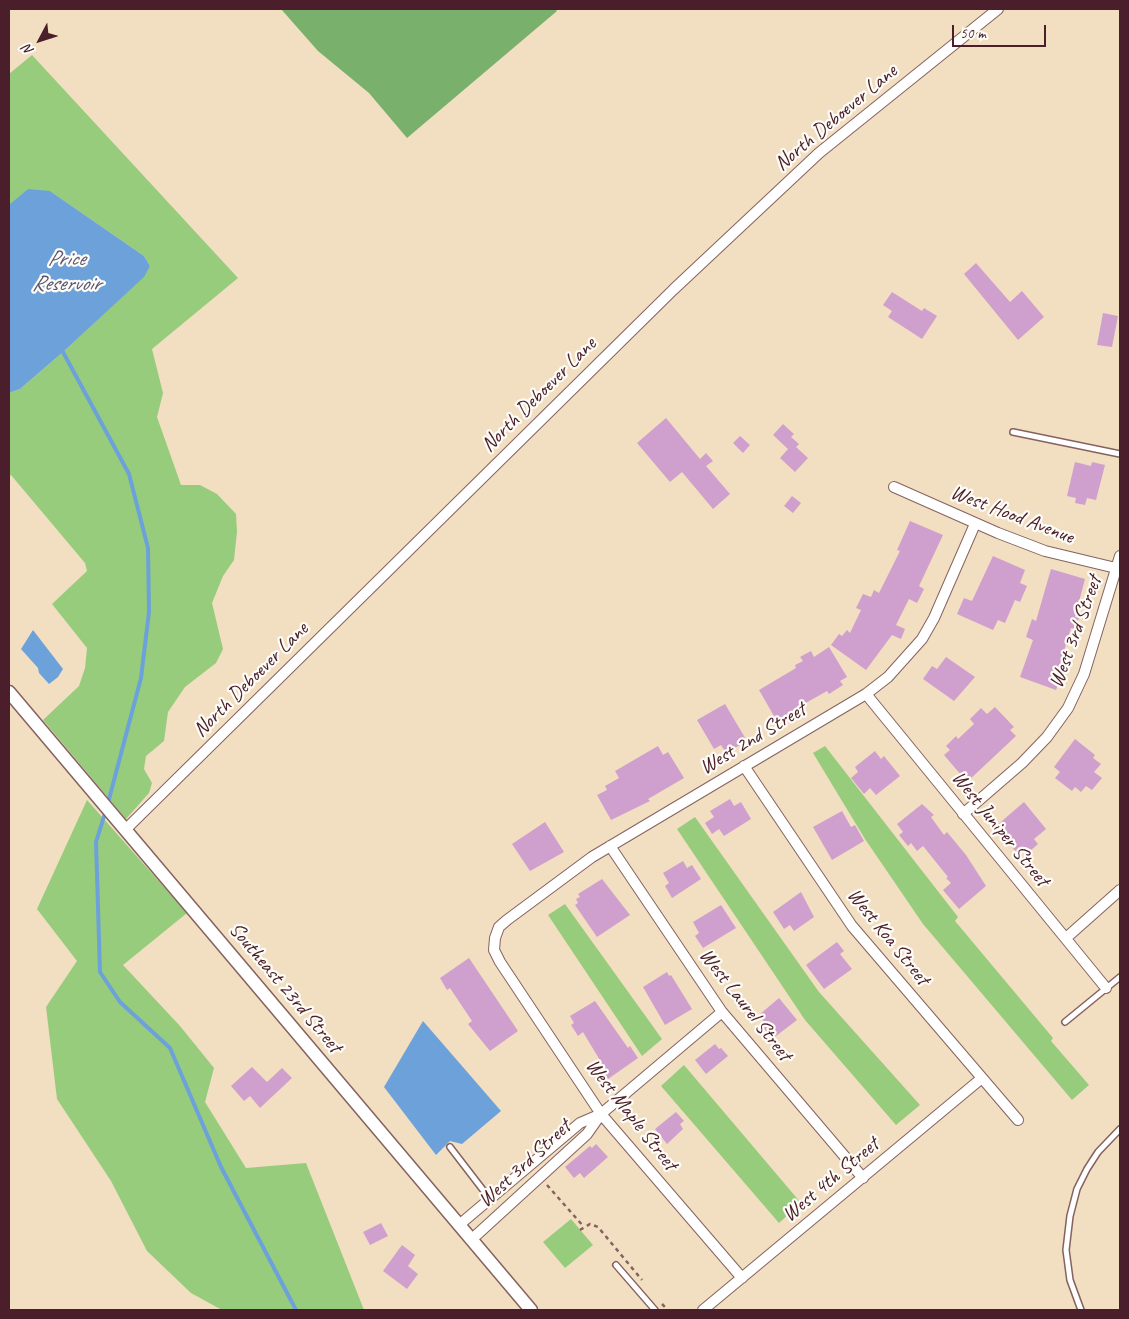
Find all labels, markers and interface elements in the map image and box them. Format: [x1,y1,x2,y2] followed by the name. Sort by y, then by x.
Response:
[15,15,65,65] north arrow
[954,15,1048,47] scale bar
[960,24,986,43] text: 50 m
[19,41,37,59] text: N
[769,59,903,177] street label: North Deboever Lane
[32,246,100,298] water label: Price Reservoir
[476,332,602,458] street label: North Deboever Lane
[947,480,1077,550] street label: West Hood Avenue
[1044,573,1108,691] street label: West 3rd Street
[188,617,314,743] street label: North Deboever Lane
[695,697,811,781] street label: West 2nd Street
[946,766,1054,892] street label: West Juniper Street
[841,883,935,991] street label: West Koa Street
[223,918,347,1058] street label: Southeast 23rd Street
[693,944,797,1066] street label: West Laurel Street
[580,1054,682,1176] street label: West Maple Street
[473,1115,577,1213] street label: West 3rd Street
[778,1132,884,1228] street label: West 4th Street

